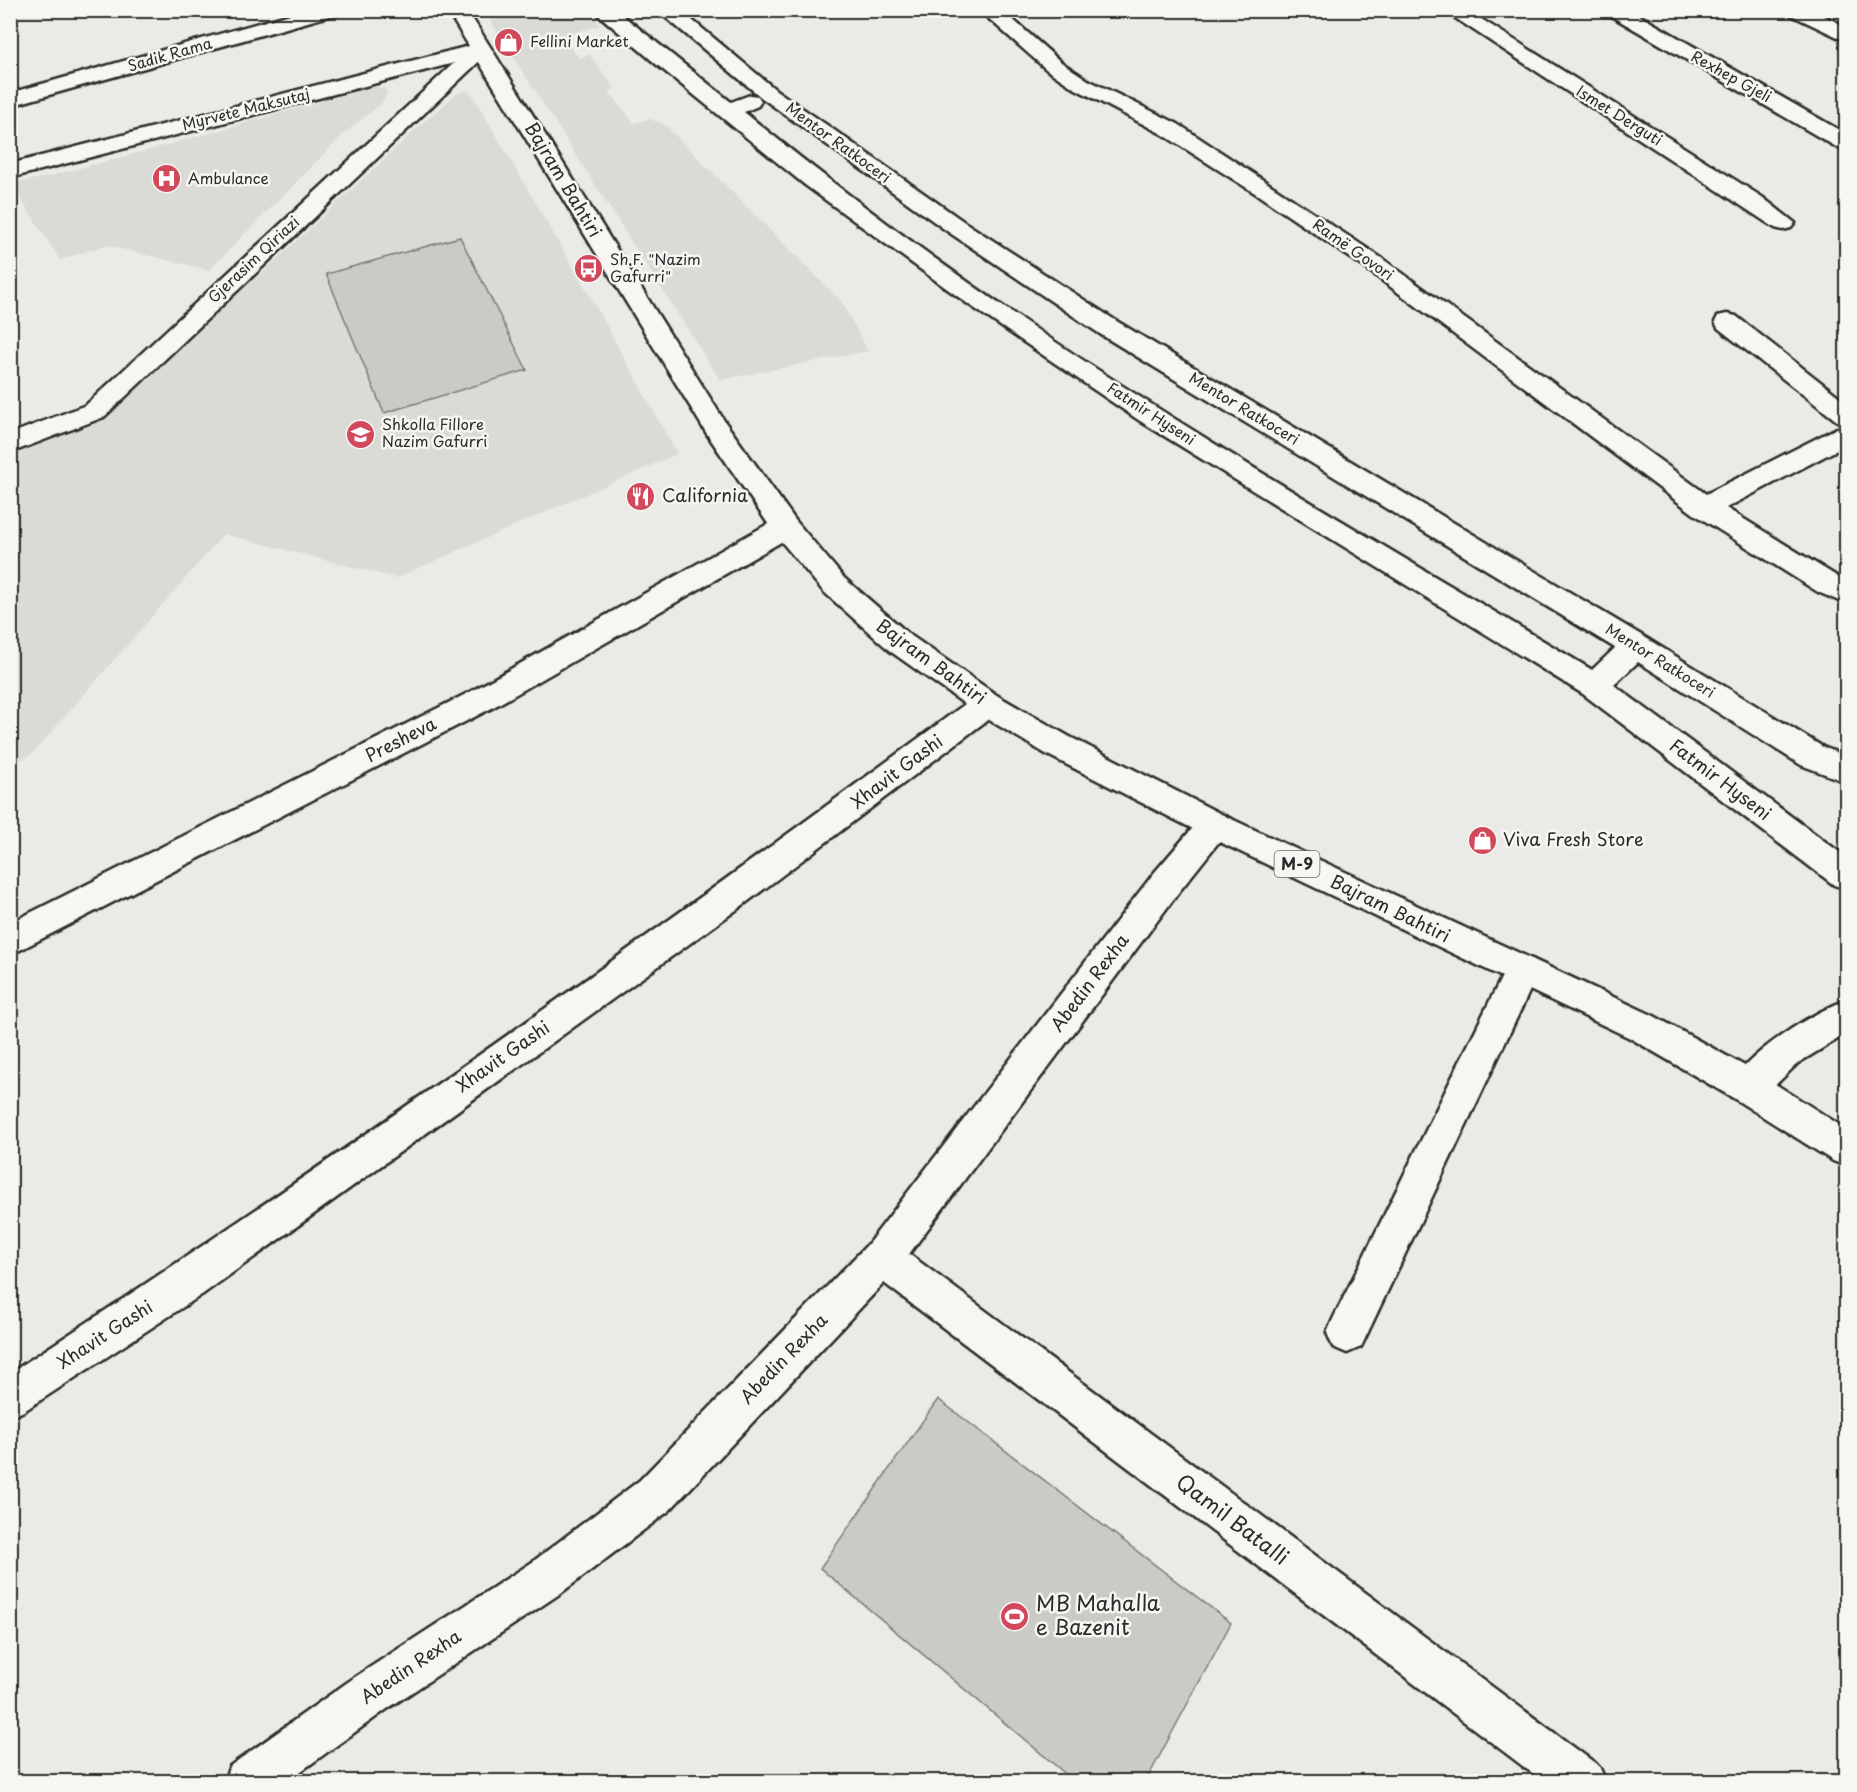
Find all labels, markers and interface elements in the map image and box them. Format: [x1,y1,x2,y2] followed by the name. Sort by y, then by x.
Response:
[493,26,525,58] shop icon: Fellini Market
[530,29,629,52] place label: Fellini Market
[125,30,215,77] street label: Sadik Rama
[1687,44,1776,107] street label: Rexhep Gjeli
[1572,79,1667,150] street label: Ismet Derguti
[179,82,312,136] street label: Myrvete Maksutaj
[782,96,896,188] street label: Mentor Ratkoceri
[519,116,609,242] street label: Bajram Bahtiri
[151,163,183,195] hospital icon: Ambulance
[188,166,269,189] place label: Ambulance
[202,210,304,308] street label: Gjerasim Qiriazi
[1309,212,1399,285] street label: Ramë Govori
[610,247,701,287] place label: Sh.F. "Nazim Gafurri"
[573,253,605,285] bus stop icon: Sh.F. "Nazim Gafurri"
[1185,366,1304,450] street label: Mentor Ratkoceri
[1103,376,1201,450] street label: Fatmir Hyseni
[382,412,487,452] place label: Shkolla Fillore Nazim Gafurri
[345,418,377,450] school or university icon: Shkolla Fillore Nazim Gafurri
[625,480,657,512] restaurant icon: California
[662,481,748,508] place label: California
[871,612,993,710] street label: Bajram Bahtiri
[1602,617,1720,703] street label: Mentor Ratkoceri
[360,709,440,768] street label: Presheva
[844,727,948,814] street label: Xhavit Gashi
[1664,731,1778,826] street label: Fatmir Hyseni
[1466,824,1498,856] shop icon: Viva Fresh Store
[1503,825,1644,852] place label: Viva Fresh Store
[1274,851,1320,877] road number: M-9
[1326,867,1455,948] street label: Bajram Bahtiri
[1043,927,1135,1037] street label: Abedin Rexha
[450,1013,555,1098] street label: Xhavit Gashi
[51,1293,157,1375] street label: Xhavit Gashi
[733,1306,834,1409] street label: Abedin Rexha
[1170,1465,1296,1572] street label: Qamil Batalli
[1036,1586,1160,1642] place label: MB Mahalla e Bazenit
[999,1600,1031,1632] sports icon: MB Mahalla e Bazenit
[354,1622,467,1709] street label: Abedin Rexha

